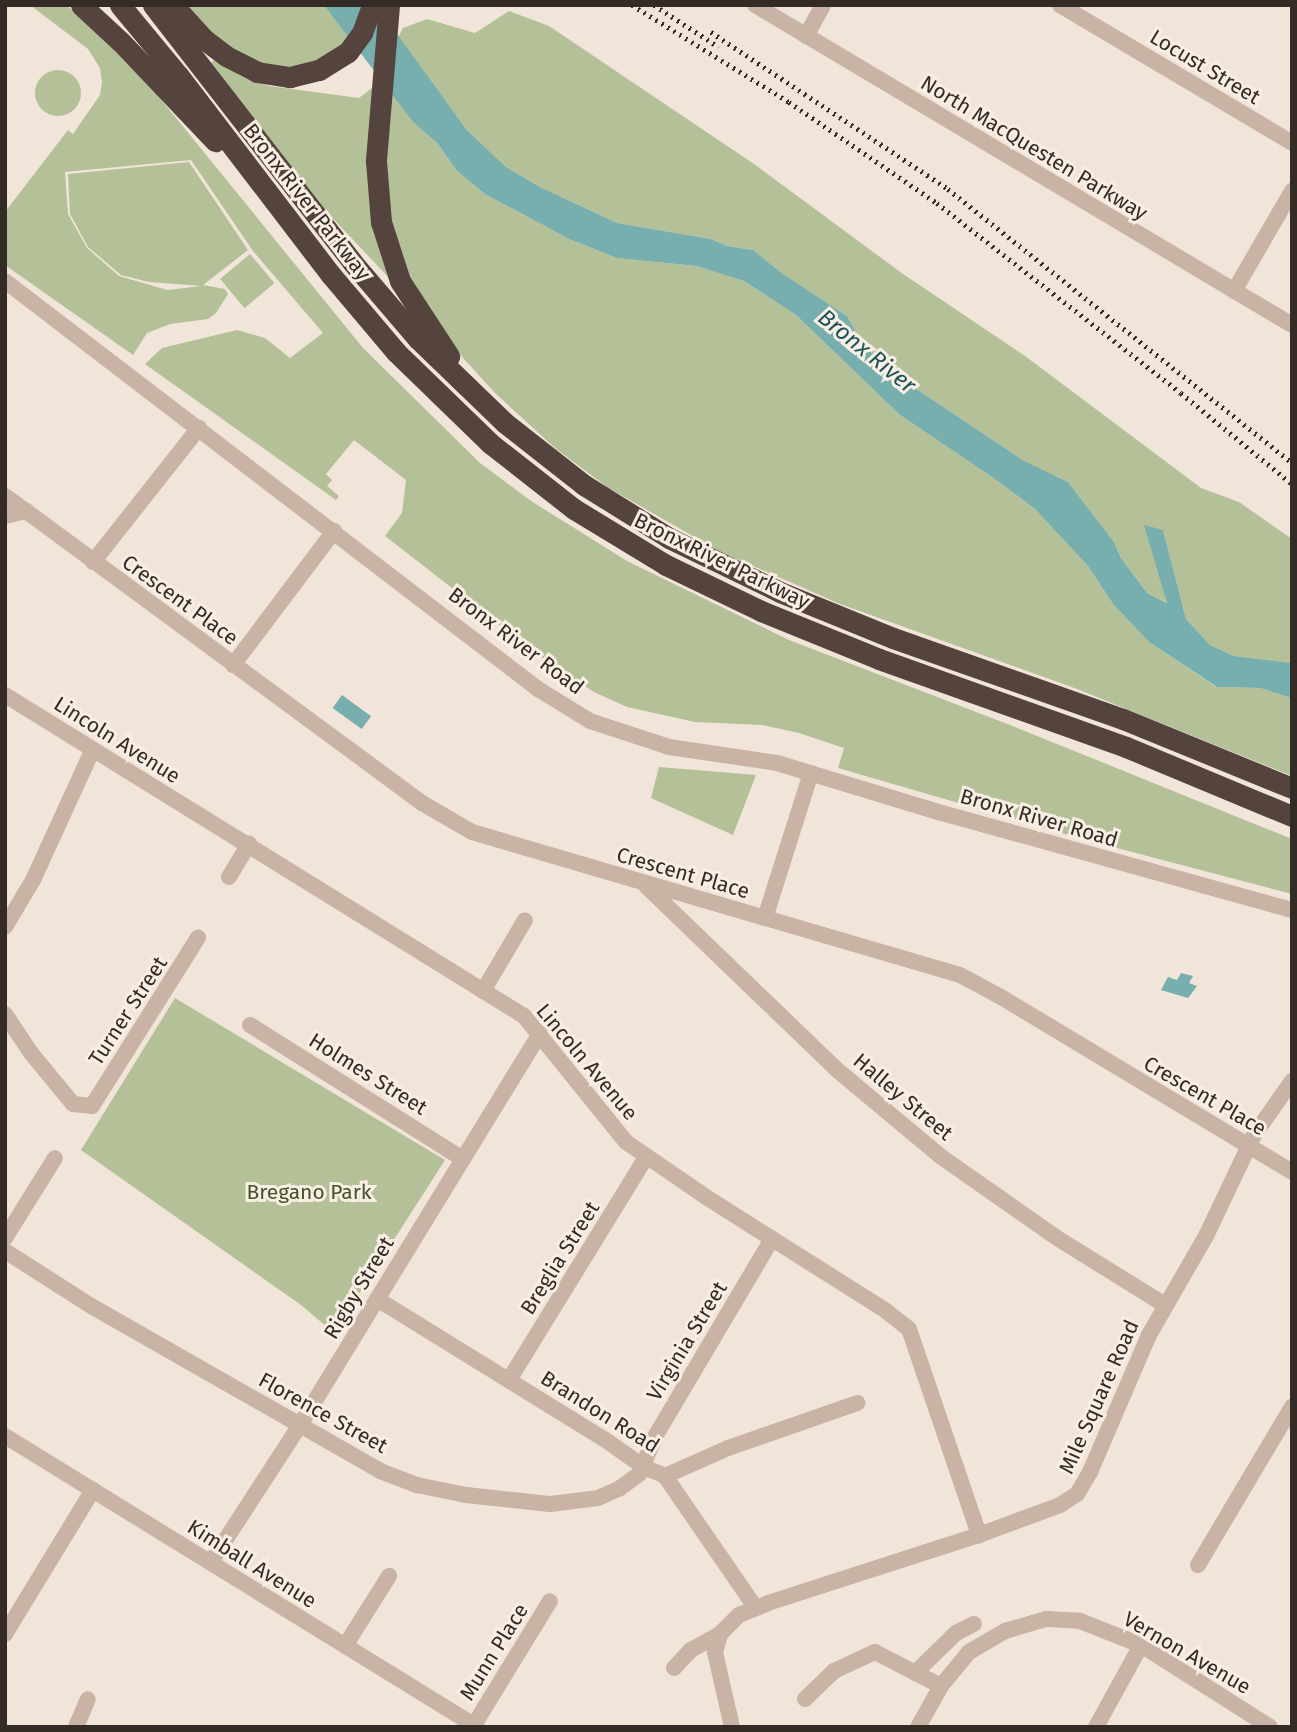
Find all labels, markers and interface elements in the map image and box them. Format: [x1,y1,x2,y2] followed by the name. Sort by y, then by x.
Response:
[1145,24,1265,110] street label: Locust Street
[916,70,1152,226] street label: North MacQuesten Parkway
[238,119,376,285] street label: Bronx River Parkway
[813,303,921,399] water label: Bronx River
[630,508,814,614] street label: Bronx River Parkway
[117,549,243,651] street label: Crescent Place
[443,582,589,700] street label: Bronx River Road
[49,691,185,789] street label: Lincoln Avenue
[957,783,1121,853] street label: Bronx River Road
[614,842,752,904] street label: Crescent Place
[83,952,173,1070] street label: Turner Street
[531,999,643,1125] street label: Lincoln Avenue
[304,1028,432,1120] street label: Holmes Street
[848,1048,958,1146] street label: Halley Street
[1139,1051,1271,1141] street label: Crescent Place
[246,1179,372,1205] park label: Bregano Park
[515,1197,605,1319] street label: Breglia Street
[319,1232,399,1344] street label: Rigby Street
[642,1277,732,1405] street label: Virginia Street
[1054,1316,1144,1478] street label: Mile Square Road
[536,1366,664,1458] street label: Brandon Road
[254,1367,392,1459] street label: Florence Street
[183,1514,321,1614] street label: Kimball Avenue
[454,1599,534,1705] street label: Munn Place
[1119,1606,1255,1700] street label: Vernon Avenue

